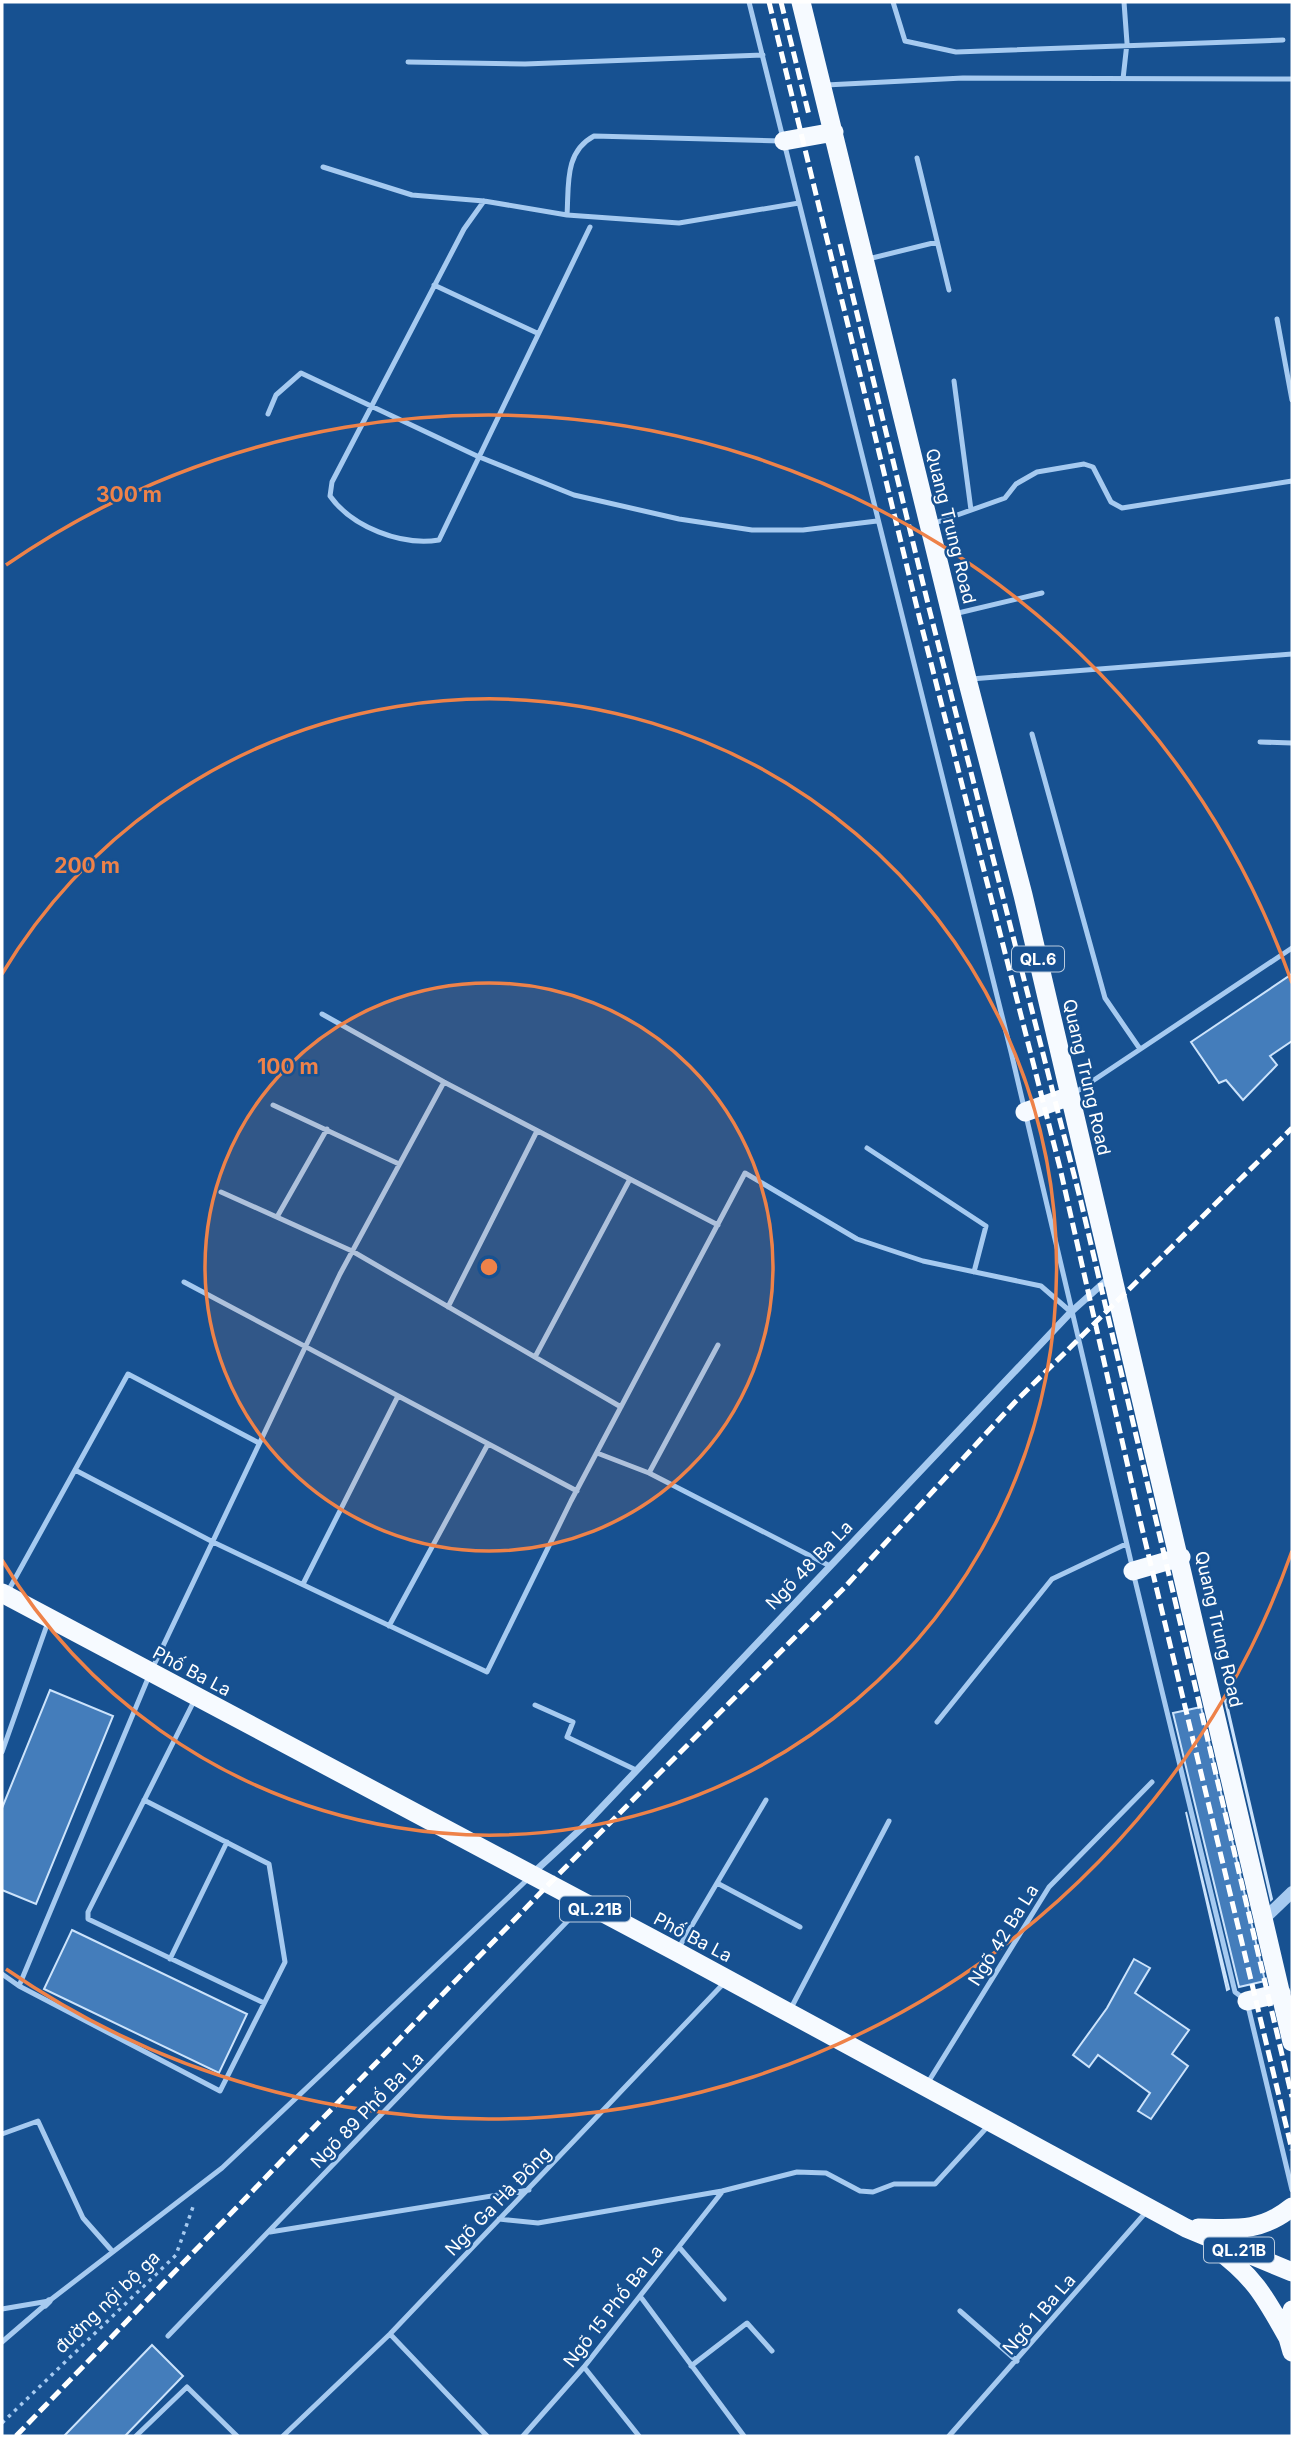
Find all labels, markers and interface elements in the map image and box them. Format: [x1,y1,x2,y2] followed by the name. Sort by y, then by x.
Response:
[922,446,980,606] street label: Quang Trung Road
[96,482,162,507] text: 300 m
[54,853,120,878] text: 200 m
[1012,946,1064,972] road number: QL.6
[1059,997,1115,1157] street label: Quang Trung Road
[257,1054,319,1079] text: 100 m
[477,1255,501,1279] centre of rings
[761,1516,857,1614] street label: Ngõ 48 Ba La
[1191,1549,1247,1709] street label: Quang Trung Road
[149,1642,235,1700] street label: Phố Ba La
[964,1881,1042,1989] street label: Ngõ 42 Ba La
[560,1896,630,1922] road number: QL.21B
[650,1908,736,1966] street label: Phố Ba La
[306,2048,428,2172] street label: Ngõ 89 Phố Ba La
[441,2142,555,2260] street label: Ngõ Ga Hà Đông
[1204,2238,1274,2262] road number: QL.21B
[559,2241,667,2371] street label: Ngõ 15 Phố Ba La
[50,2247,164,2357] street label: đường nội bộ ga
[998,2269,1080,2359] street label: Ngõ 1 Ba La

